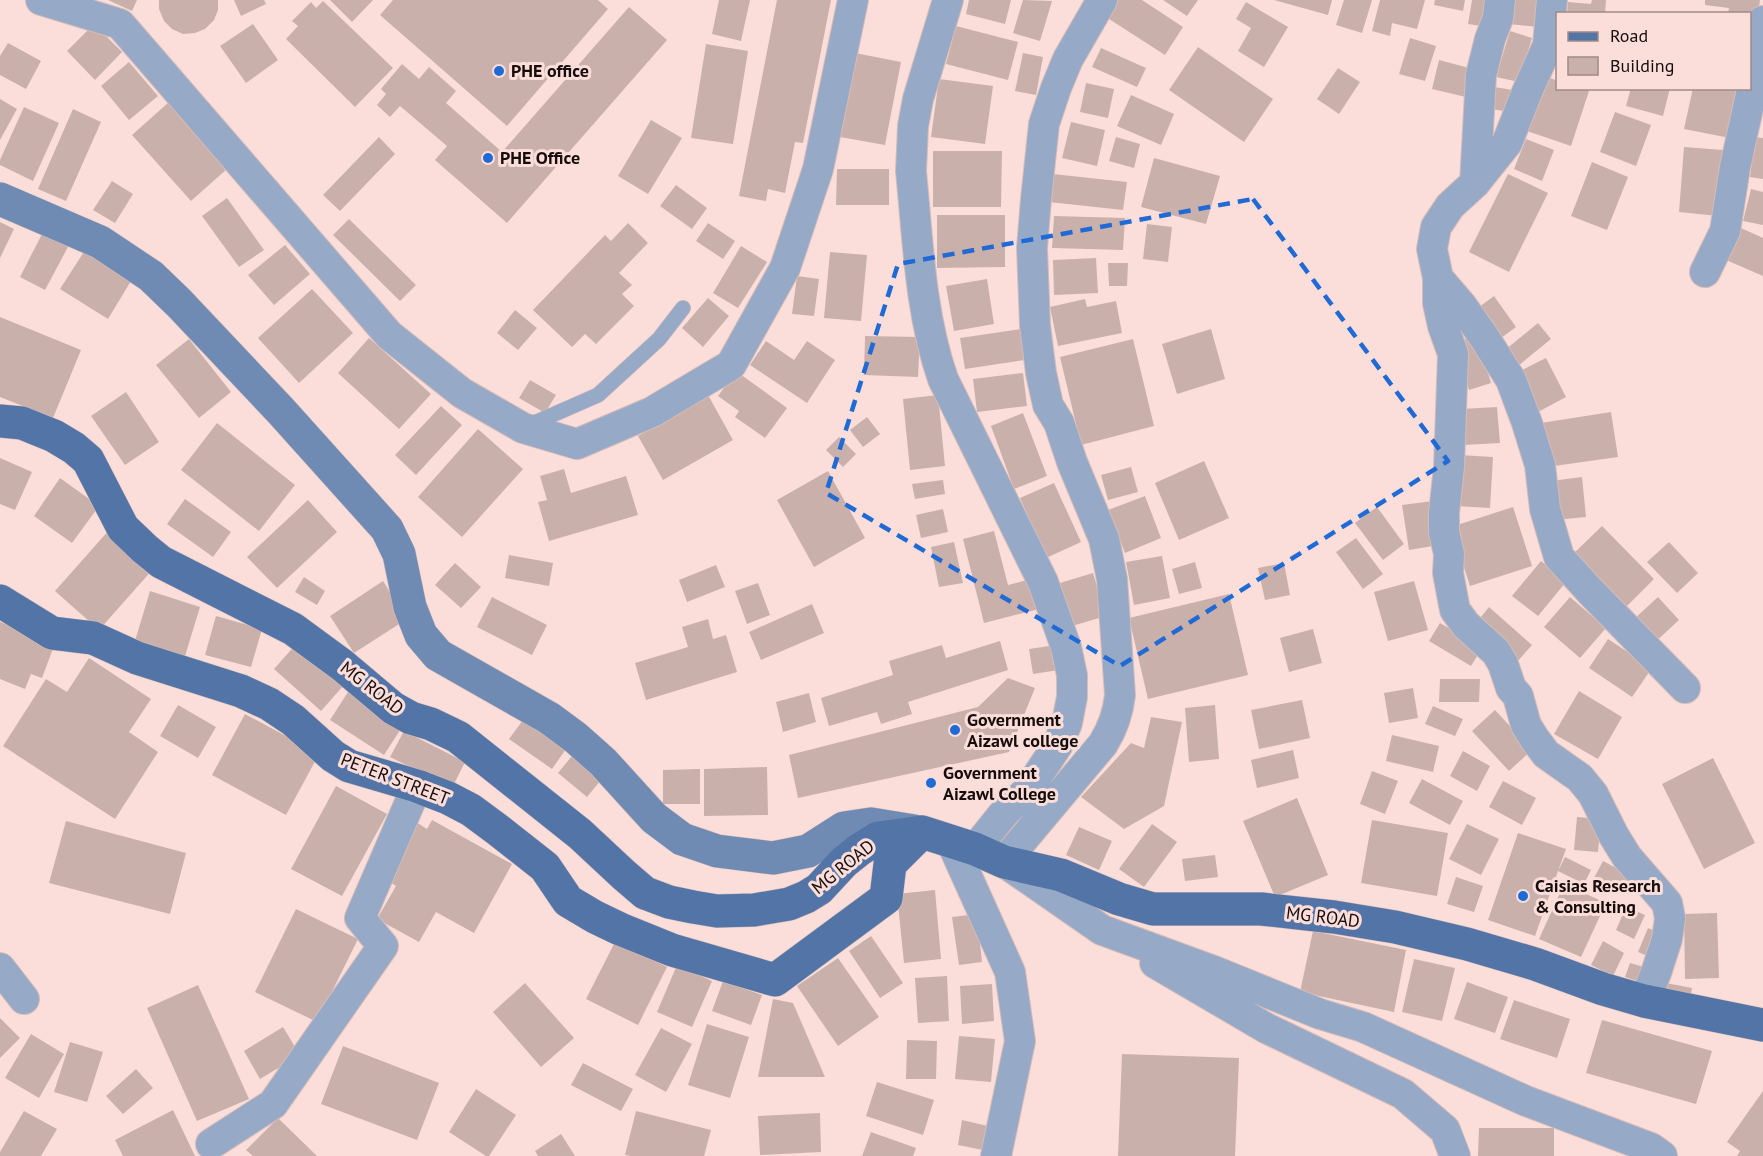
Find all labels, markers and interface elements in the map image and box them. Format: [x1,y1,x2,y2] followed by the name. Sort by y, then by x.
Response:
[1556,12,1751,90] legend
[1610,24,1648,47] text: Road
[1610,54,1674,77] text: Building
[511,59,589,82] place label: PHE office
[492,64,506,78] marker: PHE office
[500,146,580,169] place label: PHE Office
[481,151,495,165] marker: PHE Office
[336,656,409,719] street label: MG ROAD
[967,708,1078,752] place label: Government Aizawl college
[948,723,962,737] marker: Government Aizawl college
[338,747,453,810] street label: PETER STREET
[943,761,1056,805] place label: Government Aizawl College
[924,776,938,790] marker: Government Aizawl College
[807,834,879,899] street label: MG ROAD
[1535,874,1661,918] place label: Caisias Research & Consulting
[1516,889,1530,903] marker: Caisias Research & Consulting
[1285,901,1361,932] street label: MG ROAD

